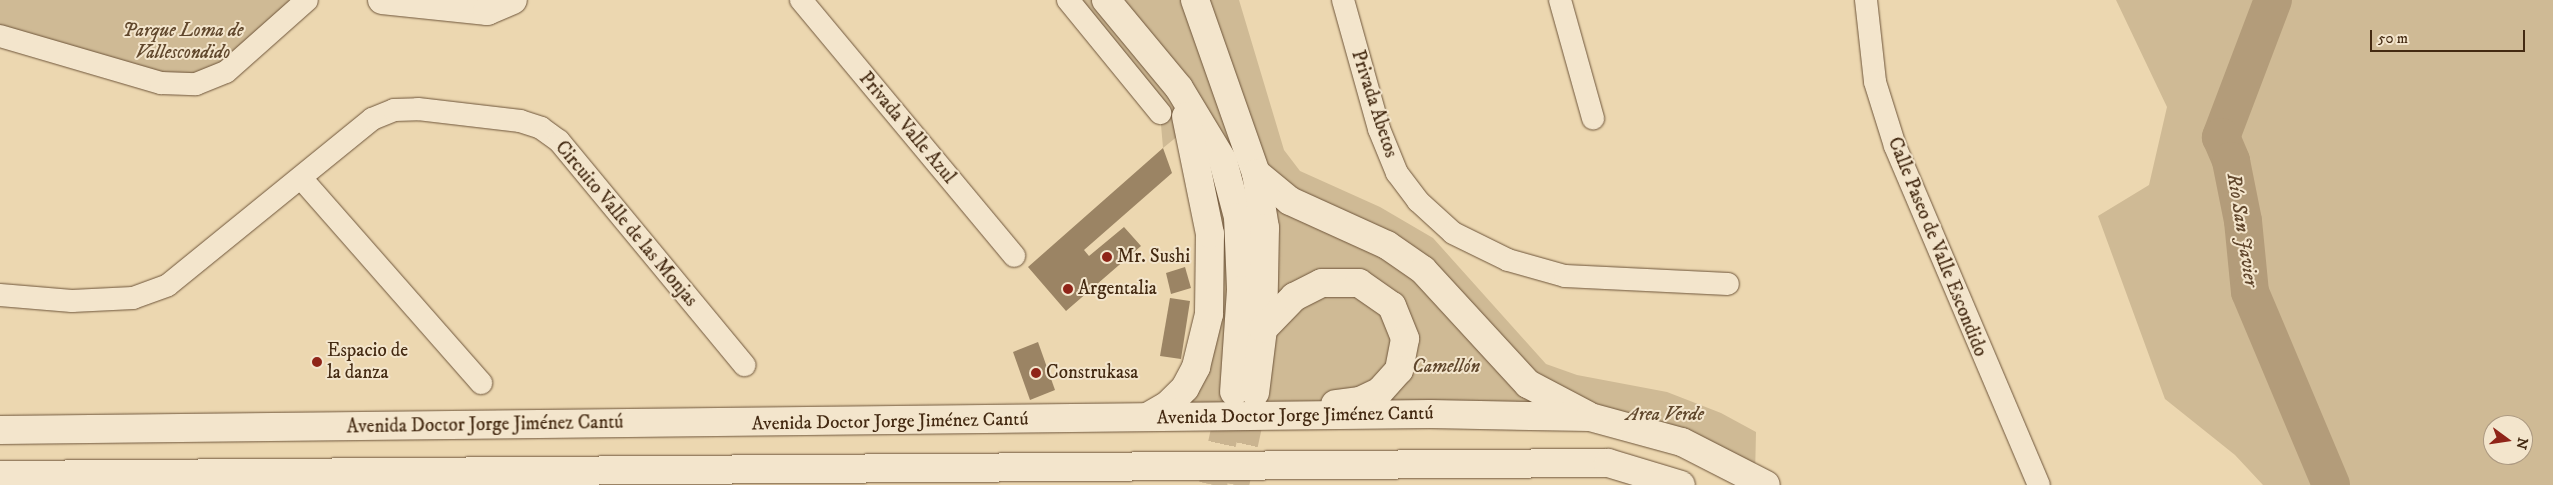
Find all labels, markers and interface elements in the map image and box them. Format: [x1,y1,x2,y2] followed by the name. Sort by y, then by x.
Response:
[123,20,243,64] park label: Parque Loma de Vallescondido
[2373,20,2528,52] scale bar
[2378,29,2408,48] text: 50 m
[1346,47,1402,161] street label: Privada Abetos
[854,68,960,188] street label: Privada Valle Azul
[1883,134,1991,360] street label: Calle Paseo de Valle Escondido
[550,137,702,311] street label: Circuito Valle de las Monjas
[2221,171,2263,289] water label: Río San Javier
[1117,246,1190,268] place label: Mr. Sushi
[1101,251,1113,263] marker: Mr. Sushi
[1078,278,1157,300] place label: Argentalia
[1062,283,1074,295] marker: Argentalia
[327,340,408,384] place label: Espacio de la danza
[311,356,323,368] marker: Espacio de la danza
[1412,356,1480,378] park label: Camellón
[1046,362,1138,384] place label: Construkasa
[1030,367,1042,379] marker: Construkasa
[1156,402,1434,430] street label: Avenida Doctor Jorge Jiménez Cantú
[1626,404,1704,426] park label: Area Verde
[751,408,1029,436] street label: Avenida Doctor Jorge Jiménez Cantú
[346,411,624,439] street label: Avenida Doctor Jorge Jiménez Cantú
[2483,415,2533,465] north arrow
[2511,436,2532,451] text: N

